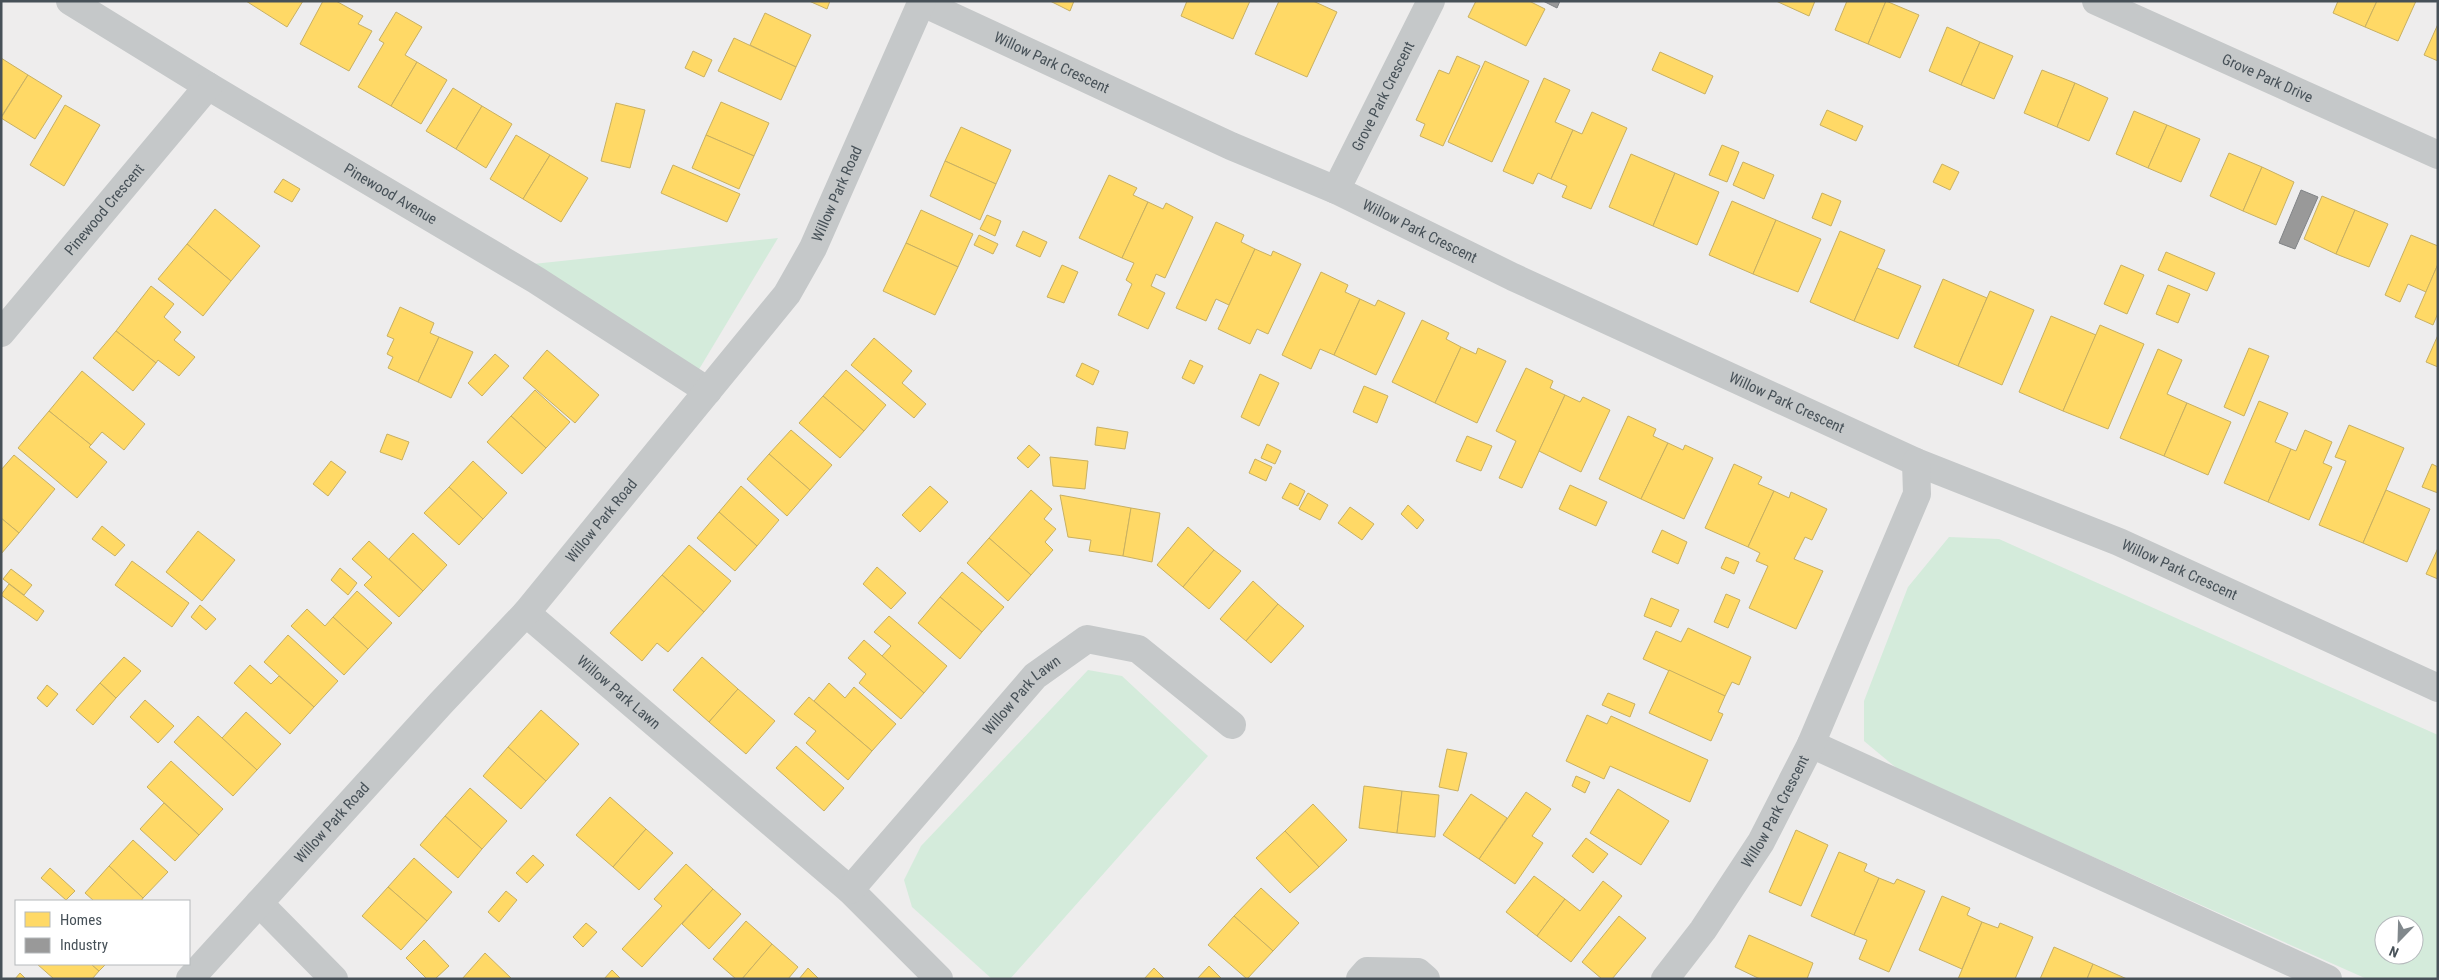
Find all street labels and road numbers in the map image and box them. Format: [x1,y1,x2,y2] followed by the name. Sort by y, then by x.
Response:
[991,28,1112,97] street label: Willow Park Crescent
[1348,38,1418,154] street label: Grove Park Crescent
[2219,50,2316,106] street label: Grove Park Drive
[808,143,866,245] street label: Willow Park Road
[341,159,440,228] street label: Pinewood Avenue
[61,160,148,259] street label: Pinewood Crescent
[1360,195,1480,267] street label: Willow Park Crescent
[1726,368,1847,437] street label: Willow Park Crescent
[562,475,641,566] street label: Willow Park Road
[2119,535,2240,604] street label: Willow Park Crescent
[573,652,664,733] street label: Willow Park Lawn
[979,652,1064,739] street label: Willow Park Lawn
[1738,752,1813,871] street label: Willow Park Crescent
[291,779,373,867] street label: Willow Park Road

